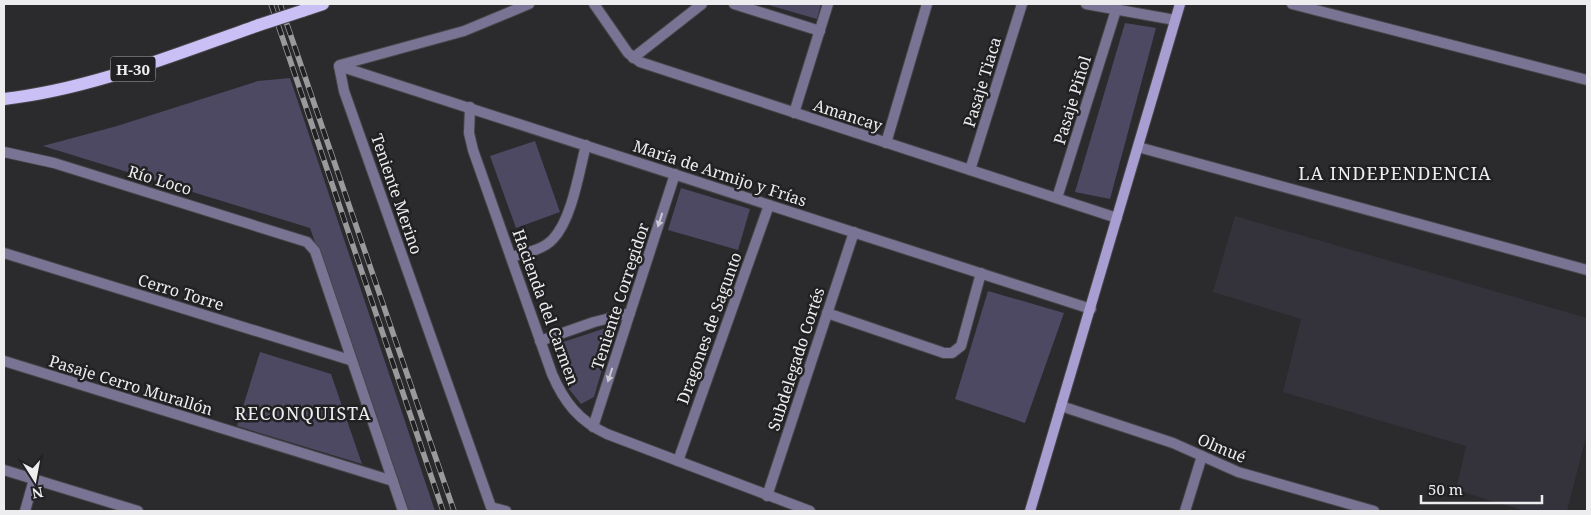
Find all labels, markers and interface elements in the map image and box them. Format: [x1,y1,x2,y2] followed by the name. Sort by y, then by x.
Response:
[958,34,1006,130] street label: Pasaje Tiaca
[1048,53,1096,147] street label: Pasaje Piñol
[110,56,156,82] road number: H-30
[811,94,886,137] street label: Amancay
[366,131,428,257] street label: Teniente Merino
[630,135,810,211] street label: María de Armijo y Frías
[126,160,194,200] street label: Río Loco
[1298,161,1492,185] district label: LA INDEPENDENCIA
[656,213,663,228] one-way arrow
[586,219,654,372] street label: Teniente Corregidor
[508,226,584,388] street label: Hacienda del Carmen
[671,249,747,407] street label: Dragones de Sagunto
[135,269,227,315] street label: Cerro Torre
[762,285,830,433] street label: Subdelegado Cortés
[46,350,216,420] street label: Pasaje Cerro Murallón
[606,368,614,383] one-way arrow
[234,401,372,425] district label: RECONQUISTA
[1194,428,1250,468] street label: Olmué
[10,455,60,505] north arrow
[1421,472,1542,504] scale bar
[1428,479,1463,499] text: 50 m
[30,483,45,504] text: N

